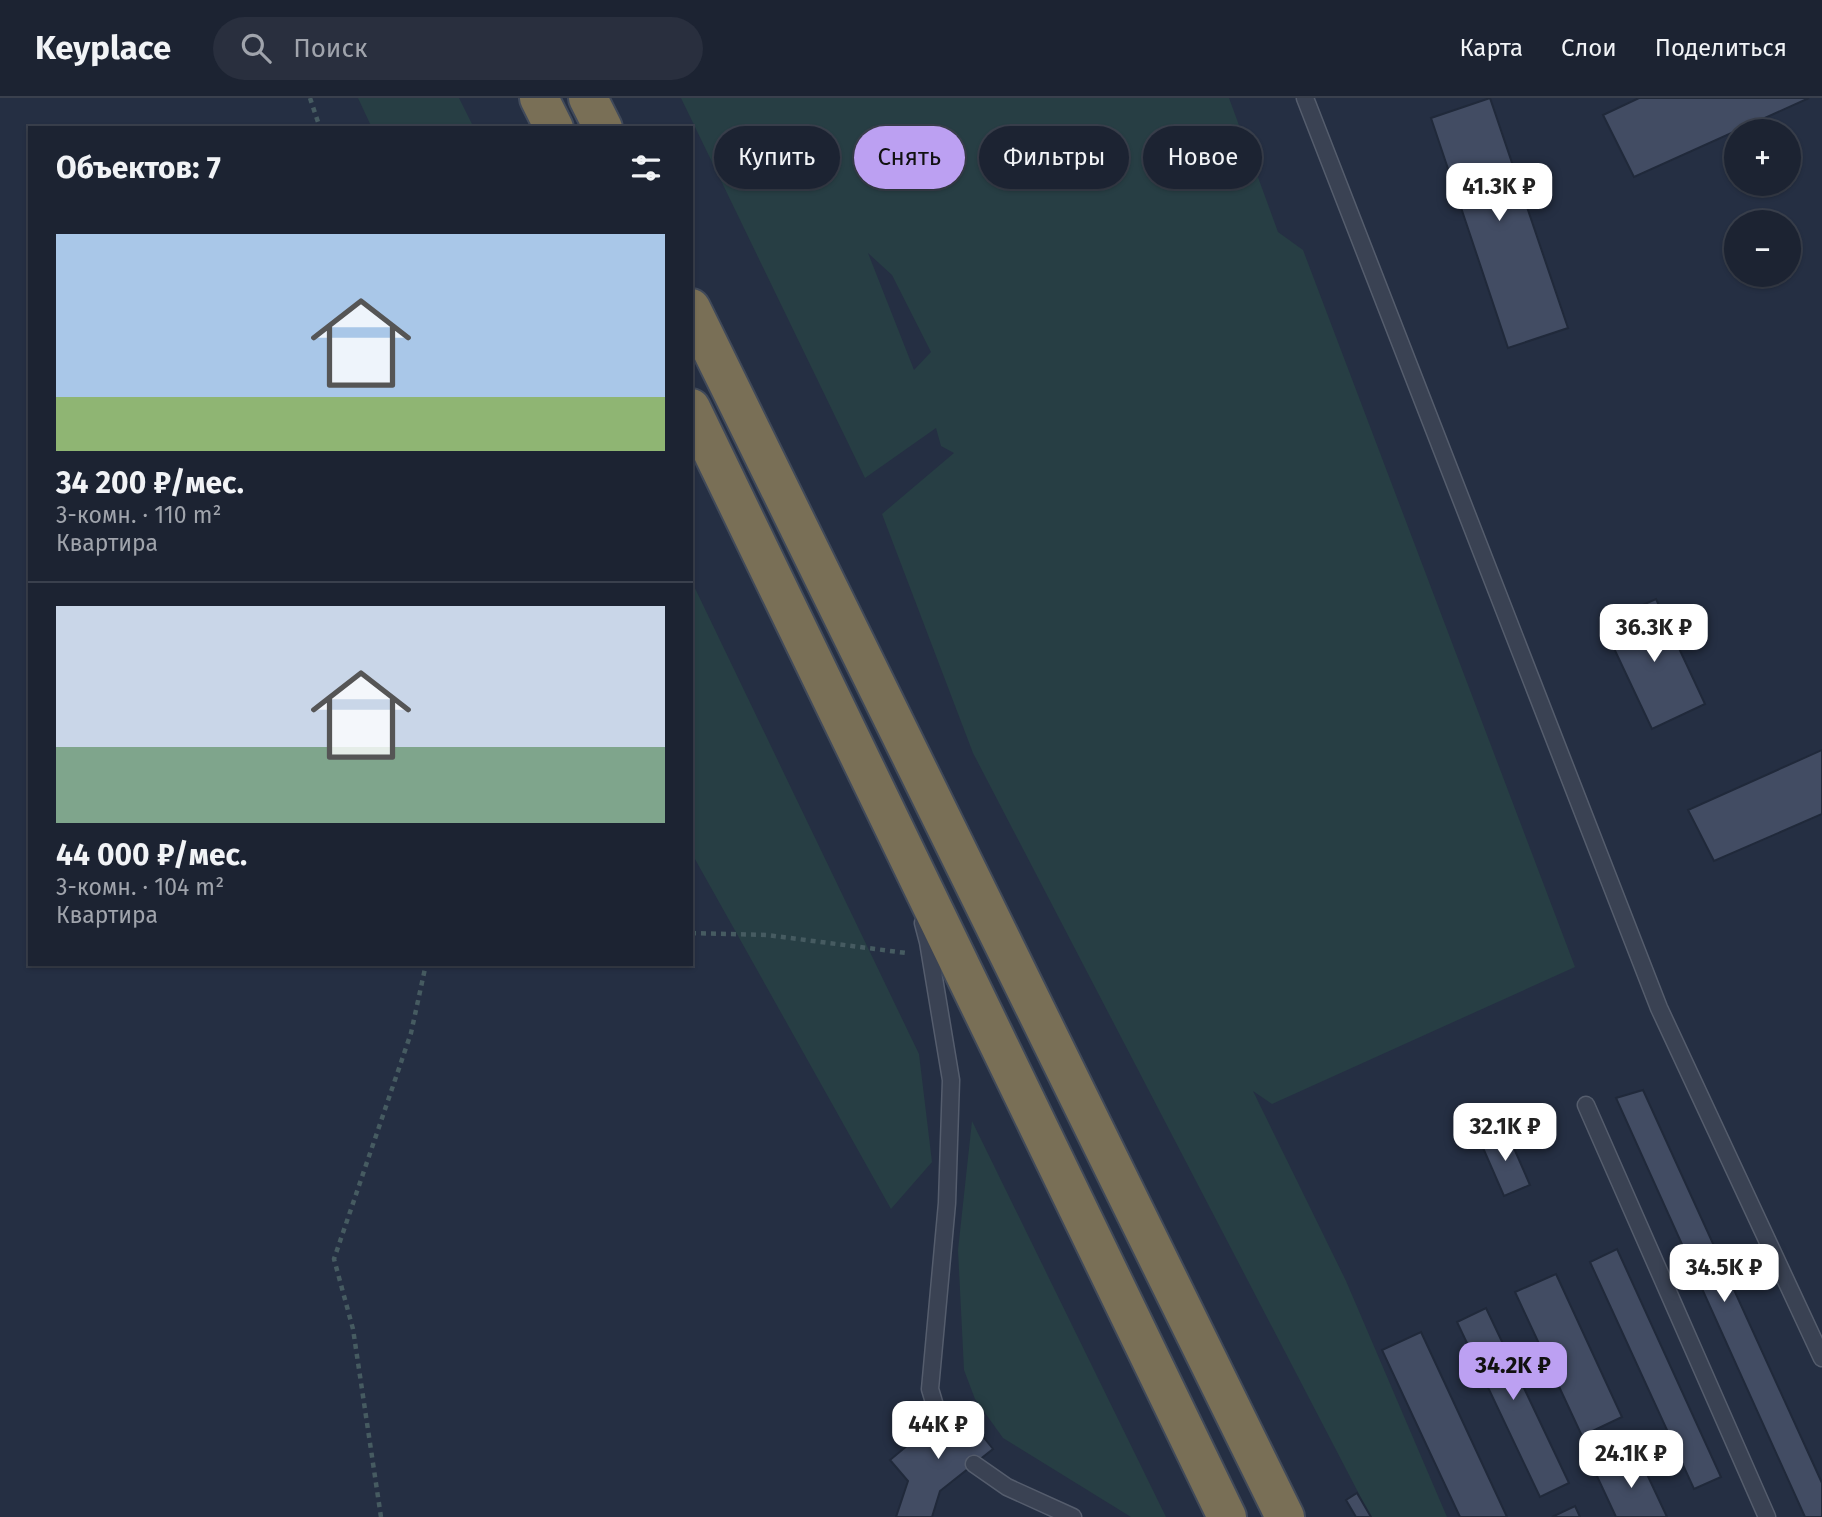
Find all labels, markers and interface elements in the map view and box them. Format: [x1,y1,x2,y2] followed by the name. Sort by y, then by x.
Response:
[213,17,703,80] search box
[35,28,171,68] text: Keyplace
[237,29,275,67] icon: search
[293,33,367,64] text: Поиск
[1459,34,1523,62] text: Карта
[1561,34,1617,62] text: Слои
[1655,34,1787,62] text: Поделиться
[1724,119,1801,287] map controls
[1724,119,1801,196] button: +
[714,126,840,189] chip: Купить
[854,126,965,189] chip: Снять
[979,126,1129,189] chip: Фильтры
[1143,126,1262,189] chip: Новое
[627,149,665,187] icon: filters
[56,150,221,186] text: Объектов: 7
[1434,164,1564,223] pin: 41.3K ₽
[1462,172,1536,200] text: 41.3K ₽
[1724,210,1801,287] button: −
[298,280,424,406] icon: home
[56,465,244,501] text: 34 200 ₽/мес.
[56,501,222,529] text: 3-комн. · 110 m²
[56,529,158,557] text: Квартира
[1589,604,1719,664] pin: 36.3K ₽
[1616,613,1692,641] text: 36.3K ₽
[298,652,424,778] icon: home
[56,837,247,873] text: 44 000 ₽/мес.
[56,873,224,901] text: 3-комн. · 104 m²
[56,901,158,929] text: Квартира
[1440,1104,1570,1163] pin: 32.1K ₽
[1469,1112,1541,1140] text: 32.1K ₽
[1659,1244,1789,1304] pin: 34.5K ₽
[1686,1253,1762,1281] text: 34.5K ₽
[1448,1342,1578,1402] pin: 34.2K ₽
[1475,1351,1551,1379] text: 34.2K ₽
[889,1402,987,1461] pin: 44K ₽
[908,1410,968,1438] text: 44K ₽
[1566,1430,1696,1490] pin: 24.1K ₽
[1595,1439,1667,1467] text: 24.1K ₽

